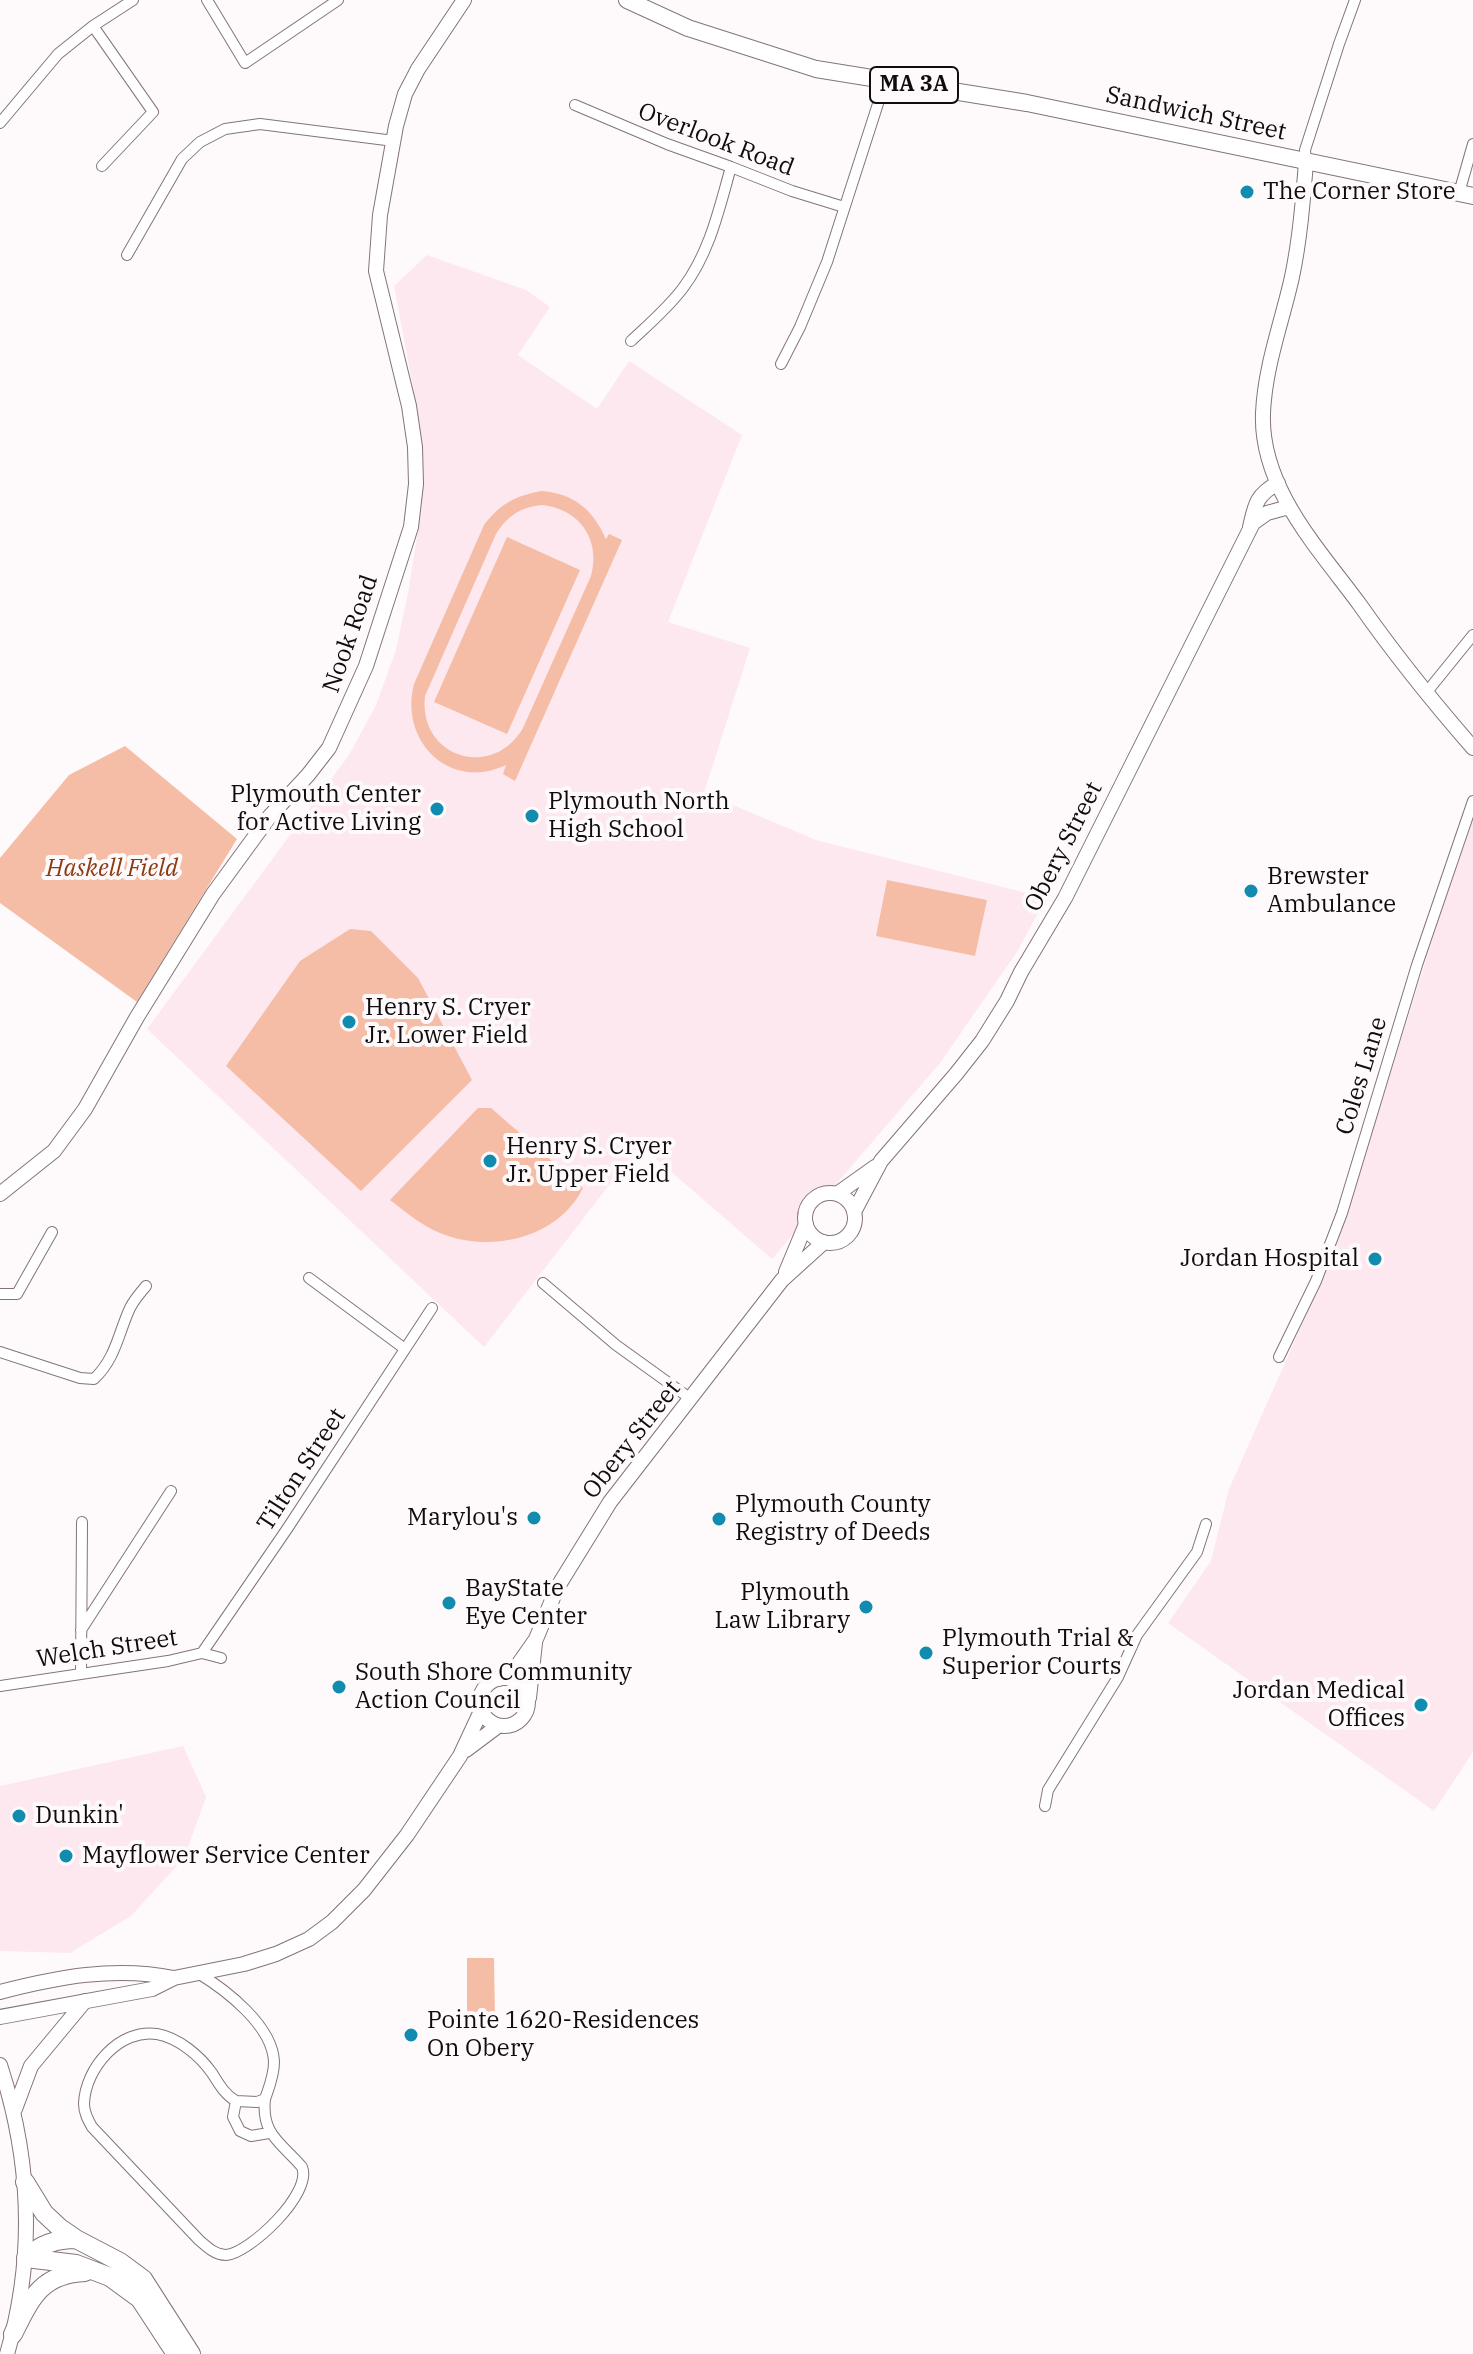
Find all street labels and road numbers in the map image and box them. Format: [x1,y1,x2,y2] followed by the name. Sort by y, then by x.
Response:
[870,67,958,103] road number: MA 3A
[1103,81,1289,147] street label: Sandwich Street
[634,97,798,183] street label: Overlook Road
[317,571,385,697] street label: Nook Road
[1019,777,1109,917] street label: Obery Street
[1330,1014,1394,1138] street label: Coles Lane
[577,1375,687,1505] street label: Obery Street
[252,1403,352,1537] street label: Tilton Street
[34,1624,180,1674] street label: Welch Street

